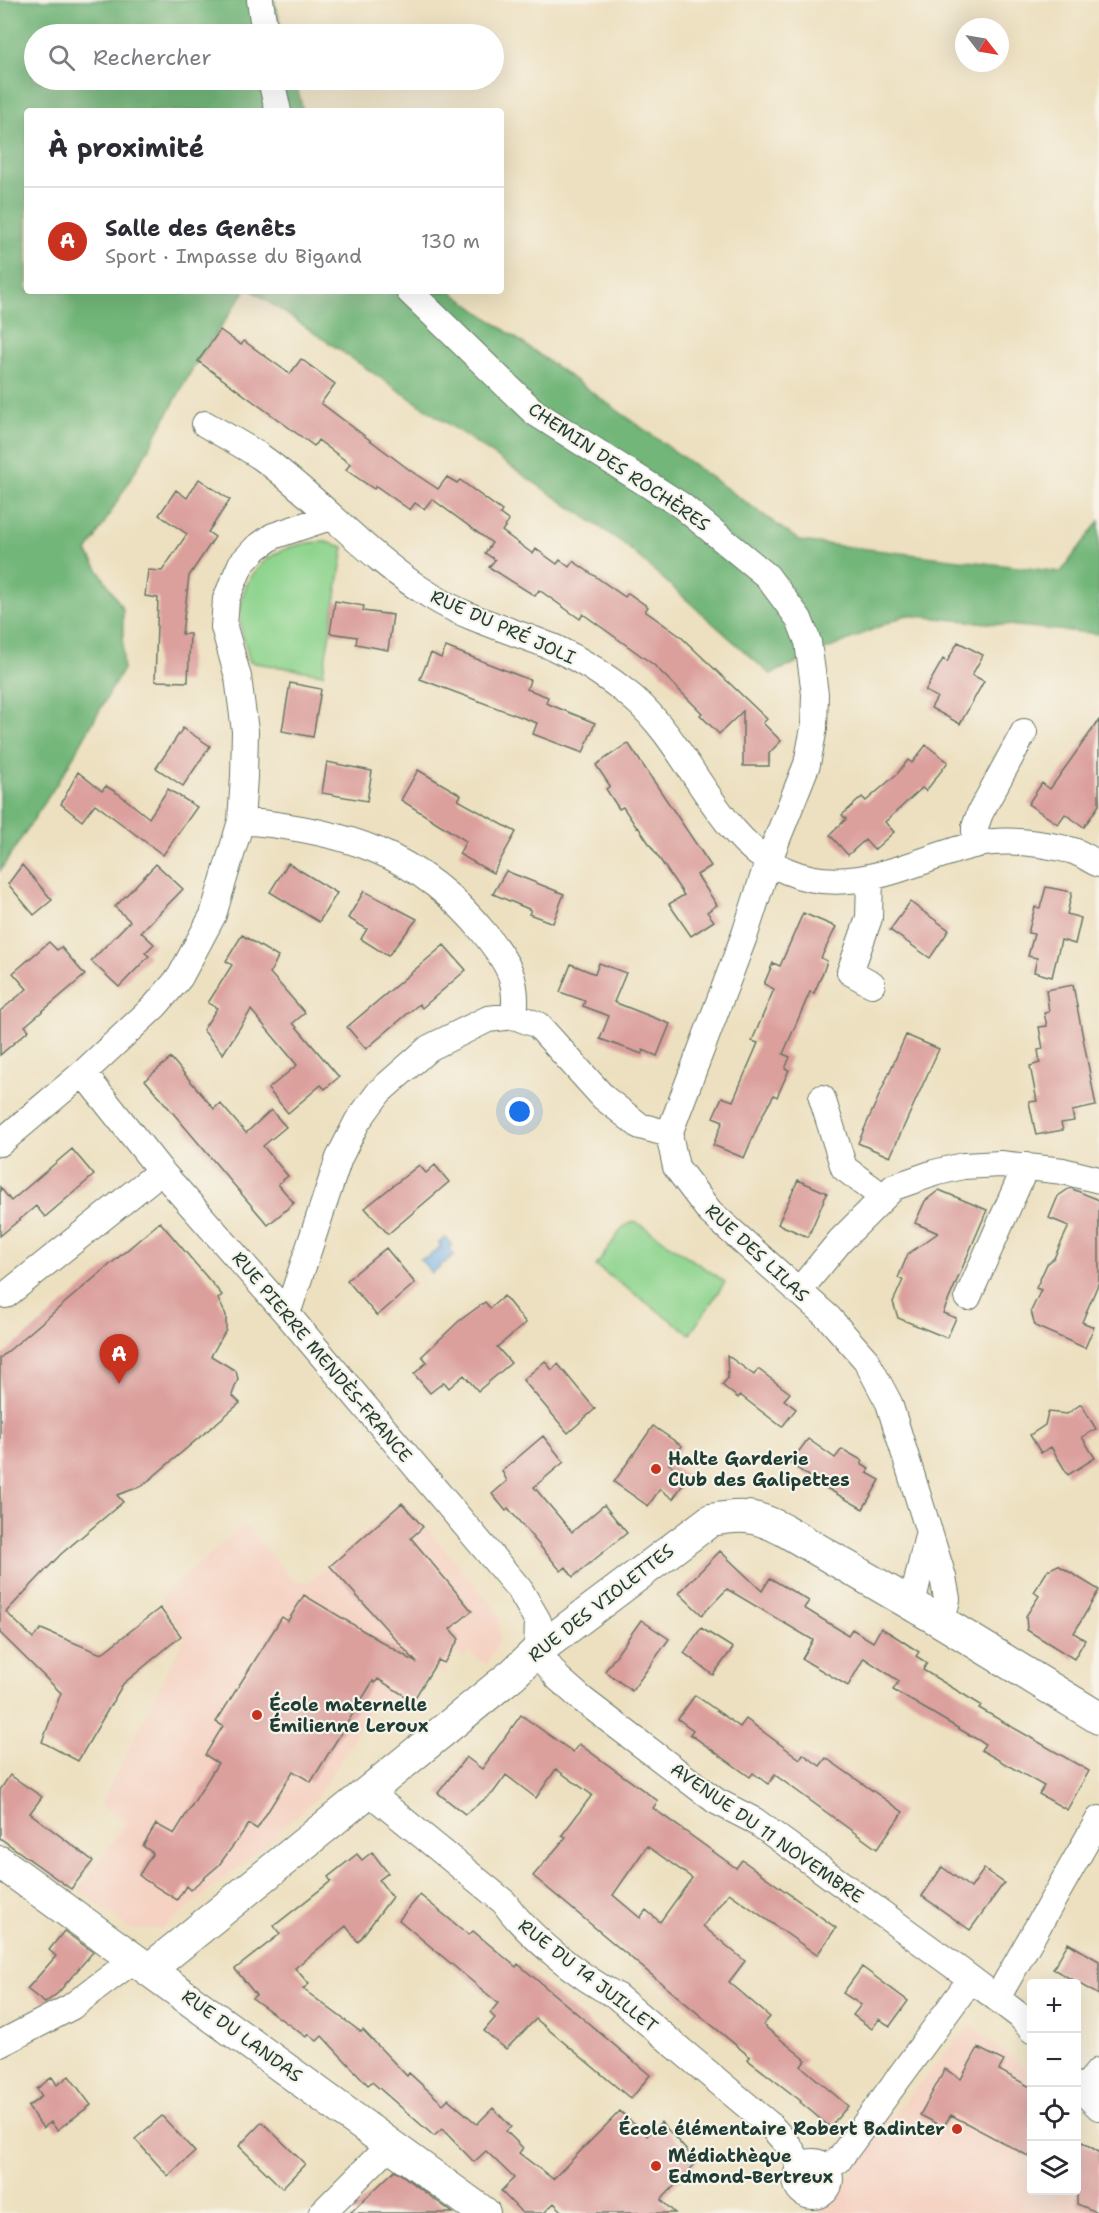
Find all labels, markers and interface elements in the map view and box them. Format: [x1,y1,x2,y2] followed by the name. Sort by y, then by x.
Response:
[955,18,1009,72] north arrow
[24,24,504,90] search box
[45,41,78,74] icon: search
[93,43,212,72] text: Rechercher
[48,130,204,165] text: À proximité
[105,214,296,243] text: Salle des Genêts
[60,228,75,254] text: A
[421,228,480,254] text: 130 m
[105,243,362,269] text: Sport · Impasse du Bigand
[524,397,714,537] street label: CHEMIN DES ROCHÈRES
[427,584,579,670] street label: RUE DU PRÉ JOLI
[505,1097,534,1126] your location
[700,1199,814,1307] street label: RUE DES LILAS
[227,1247,417,1467] street label: RUE PIERRE MENDÈS-FRANCE
[100,1334,138,1384] pin: A
[668,1447,850,1492] place label: Halte Garderie Club des Galipettes
[649,1462,663,1476] marker: Halte Garderie Club des Galipettes
[523,1539,679,1667] street label: RUE DES VIOLETTES
[269,1691,428,1738] place label: École maternelle Émilienne Leroux
[250,1708,264,1722] marker: École maternelle Émilienne Leroux
[666,1757,868,1909] street label: AVENUE DU 11 NOVEMBRE
[513,1914,663,2038] street label: RUE DU 14 JUILLET
[1027,1979,1081,2195] map controls
[1027,1979,1081,2033] button: +
[177,1984,307,2088] street label: RUE DU LANDAS
[1027,2033,1081,2087] button: −
[1027,2087,1081,2141] button: locate
[618,2115,945,2141] place label: École élémentaire Robert Badinter
[950,2122,964,2136] marker: École élémentaire Robert Badinter
[1027,2141,1081,2195] button: layers
[668,2144,833,2189] place label: Médiathèque Edmond-Bertreux
[649,2159,663,2173] marker: Médiathèque Edmond-Bertreux

